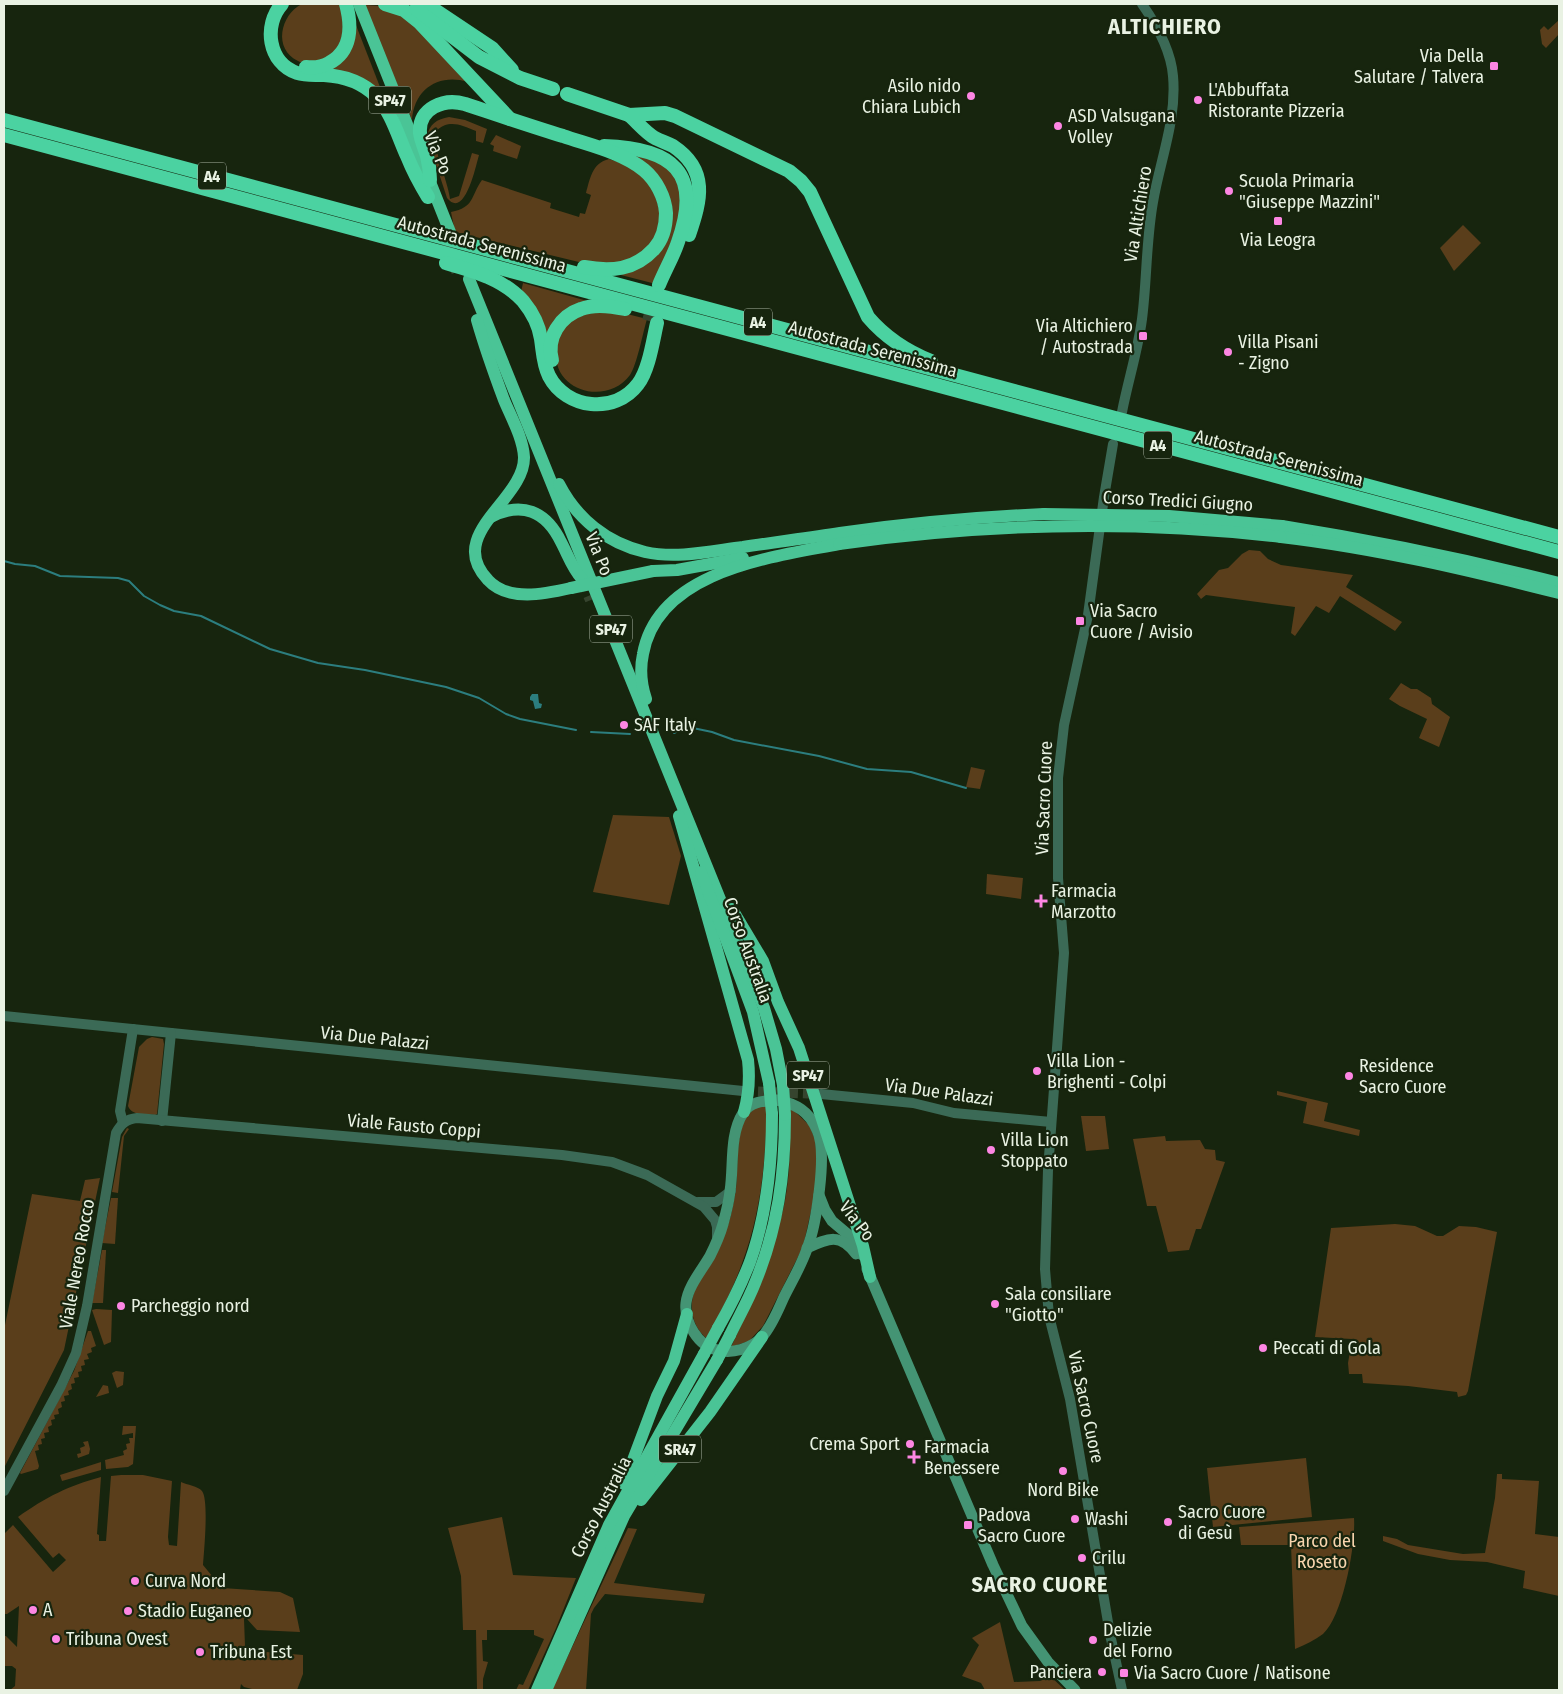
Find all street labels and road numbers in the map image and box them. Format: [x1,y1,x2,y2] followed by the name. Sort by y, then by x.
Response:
[369,86,411,114] road number: SP47
[419,128,457,178] street label: Via Po
[198,162,226,190] road number: A4
[1120,164,1156,264] street label: Via Altichiero
[395,211,569,277] street label: Autostrada Serenissima
[744,308,772,336] road number: A4
[786,316,960,382] street label: Autostrada Serenissima
[1192,425,1366,491] street label: Autostrada Serenissima
[1144,432,1172,458] road number: A4
[1102,486,1254,516] street label: Corso Tredici Giugno
[580,529,618,579] street label: Via Po
[590,616,632,642] road number: SP47
[1031,741,1057,855] street label: Via Sacro Cuore
[719,894,777,1006] street label: Corso Australia
[320,1021,430,1055] street label: Via Due Palazzi
[787,1062,829,1088] road number: SP47
[883,1074,995,1110] street label: Via Due Palazzi
[346,1109,482,1143] street label: Viale Fausto Coppi
[834,1196,880,1246] street label: Via Po
[55,1197,99,1331] street label: Viale Nereo Rocco
[1063,1349,1109,1465] street label: Via Sacro Cuore
[659,1436,701,1462] road number: SR47
[566,1453,636,1561] street label: Corso Australia

